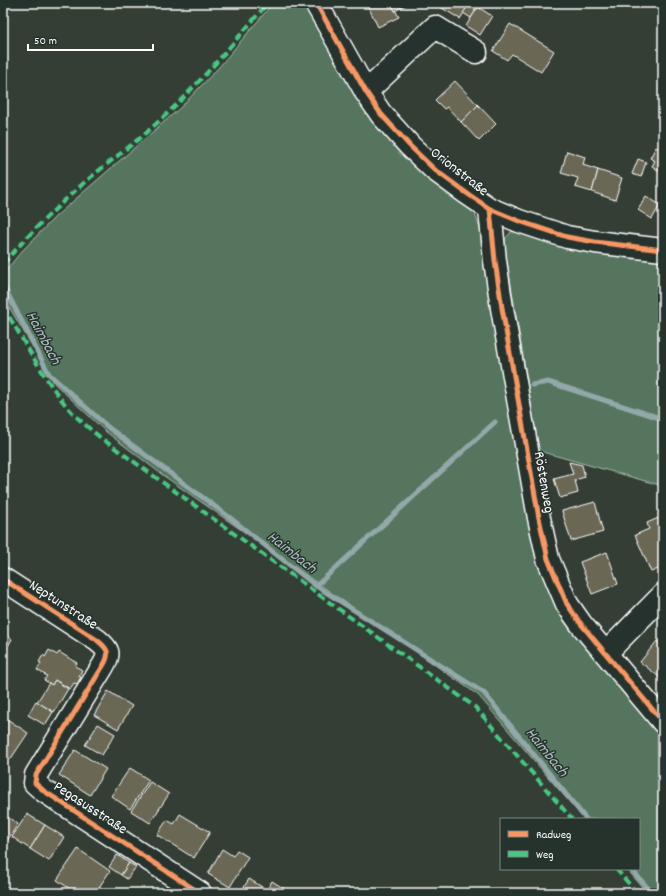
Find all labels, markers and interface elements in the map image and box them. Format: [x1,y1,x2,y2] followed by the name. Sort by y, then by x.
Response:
[28,26,153,52] scale bar
[34,33,57,50] text: 50 m
[425,143,493,203] street label: Orionstraße
[19,307,67,370] water label: Haimbach
[527,450,559,515] street label: Röstenweg
[262,526,322,580] water label: Haimbach
[24,575,102,636] street label: Neptunstraße
[519,723,574,783] water label: Haimbach
[49,776,132,841] street label: Pegasusstraße
[500,818,640,870] legend
[536,827,571,844] text: Radweg
[536,847,553,864] text: Weg

